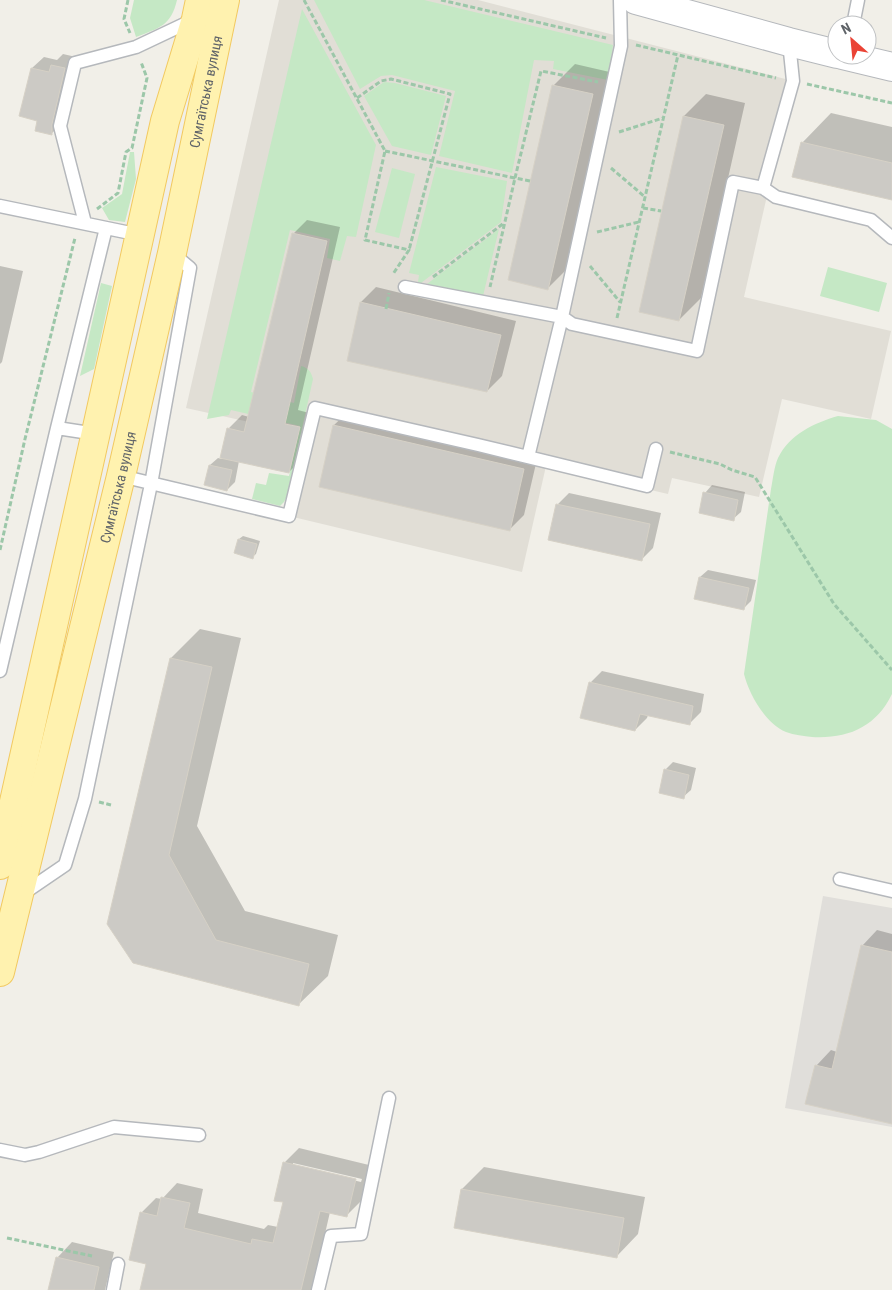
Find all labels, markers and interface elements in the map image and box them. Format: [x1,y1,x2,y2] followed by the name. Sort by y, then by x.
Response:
[827,15,877,65] north arrow
[839,19,854,37] text: N
[186,34,225,149] street label: Сумгаїтська вулиця
[97,430,139,545] street label: Сумгаїтська вулиця

